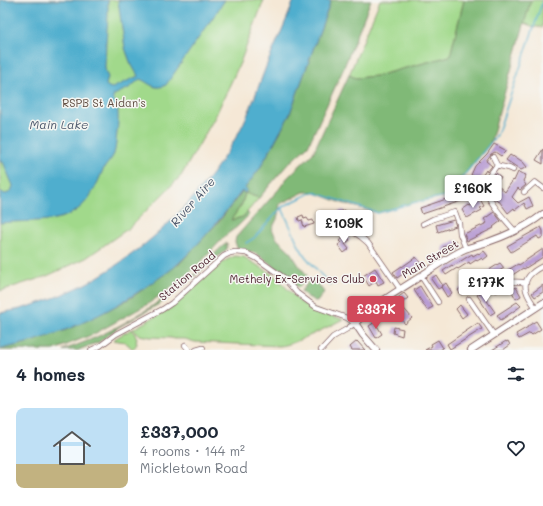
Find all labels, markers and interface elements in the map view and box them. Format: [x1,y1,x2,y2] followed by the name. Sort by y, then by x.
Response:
[62,95,146,110] park label: RSPB St Aidan's
[30,116,88,132] water label: Main Lake
[166,173,218,229] water label: River Aire
[445,175,501,209] pin: £160K
[454,179,492,196] text: £160K
[316,210,372,244] pin: £109K
[325,214,363,231] text: £109K
[399,236,461,281] street label: Main Street
[155,247,218,304] street label: Station Road
[458,269,514,303] pin: £177K
[230,271,365,286] place label: Methely Ex-Services Club
[468,273,504,290] text: £177K
[368,274,378,284] marker: Methely Ex-Services Club
[348,296,404,330] pin: £337K
[356,300,396,317] text: £337K
[16,363,85,385] text: 4 homes
[505,363,527,385] icon: filters
[140,420,218,442] text: £337,000
[48,424,96,472] icon: home
[505,437,527,459] icon: heart
[140,442,245,459] text: 4 rooms · 144 m²
[140,459,247,476] text: Mickletown Road

